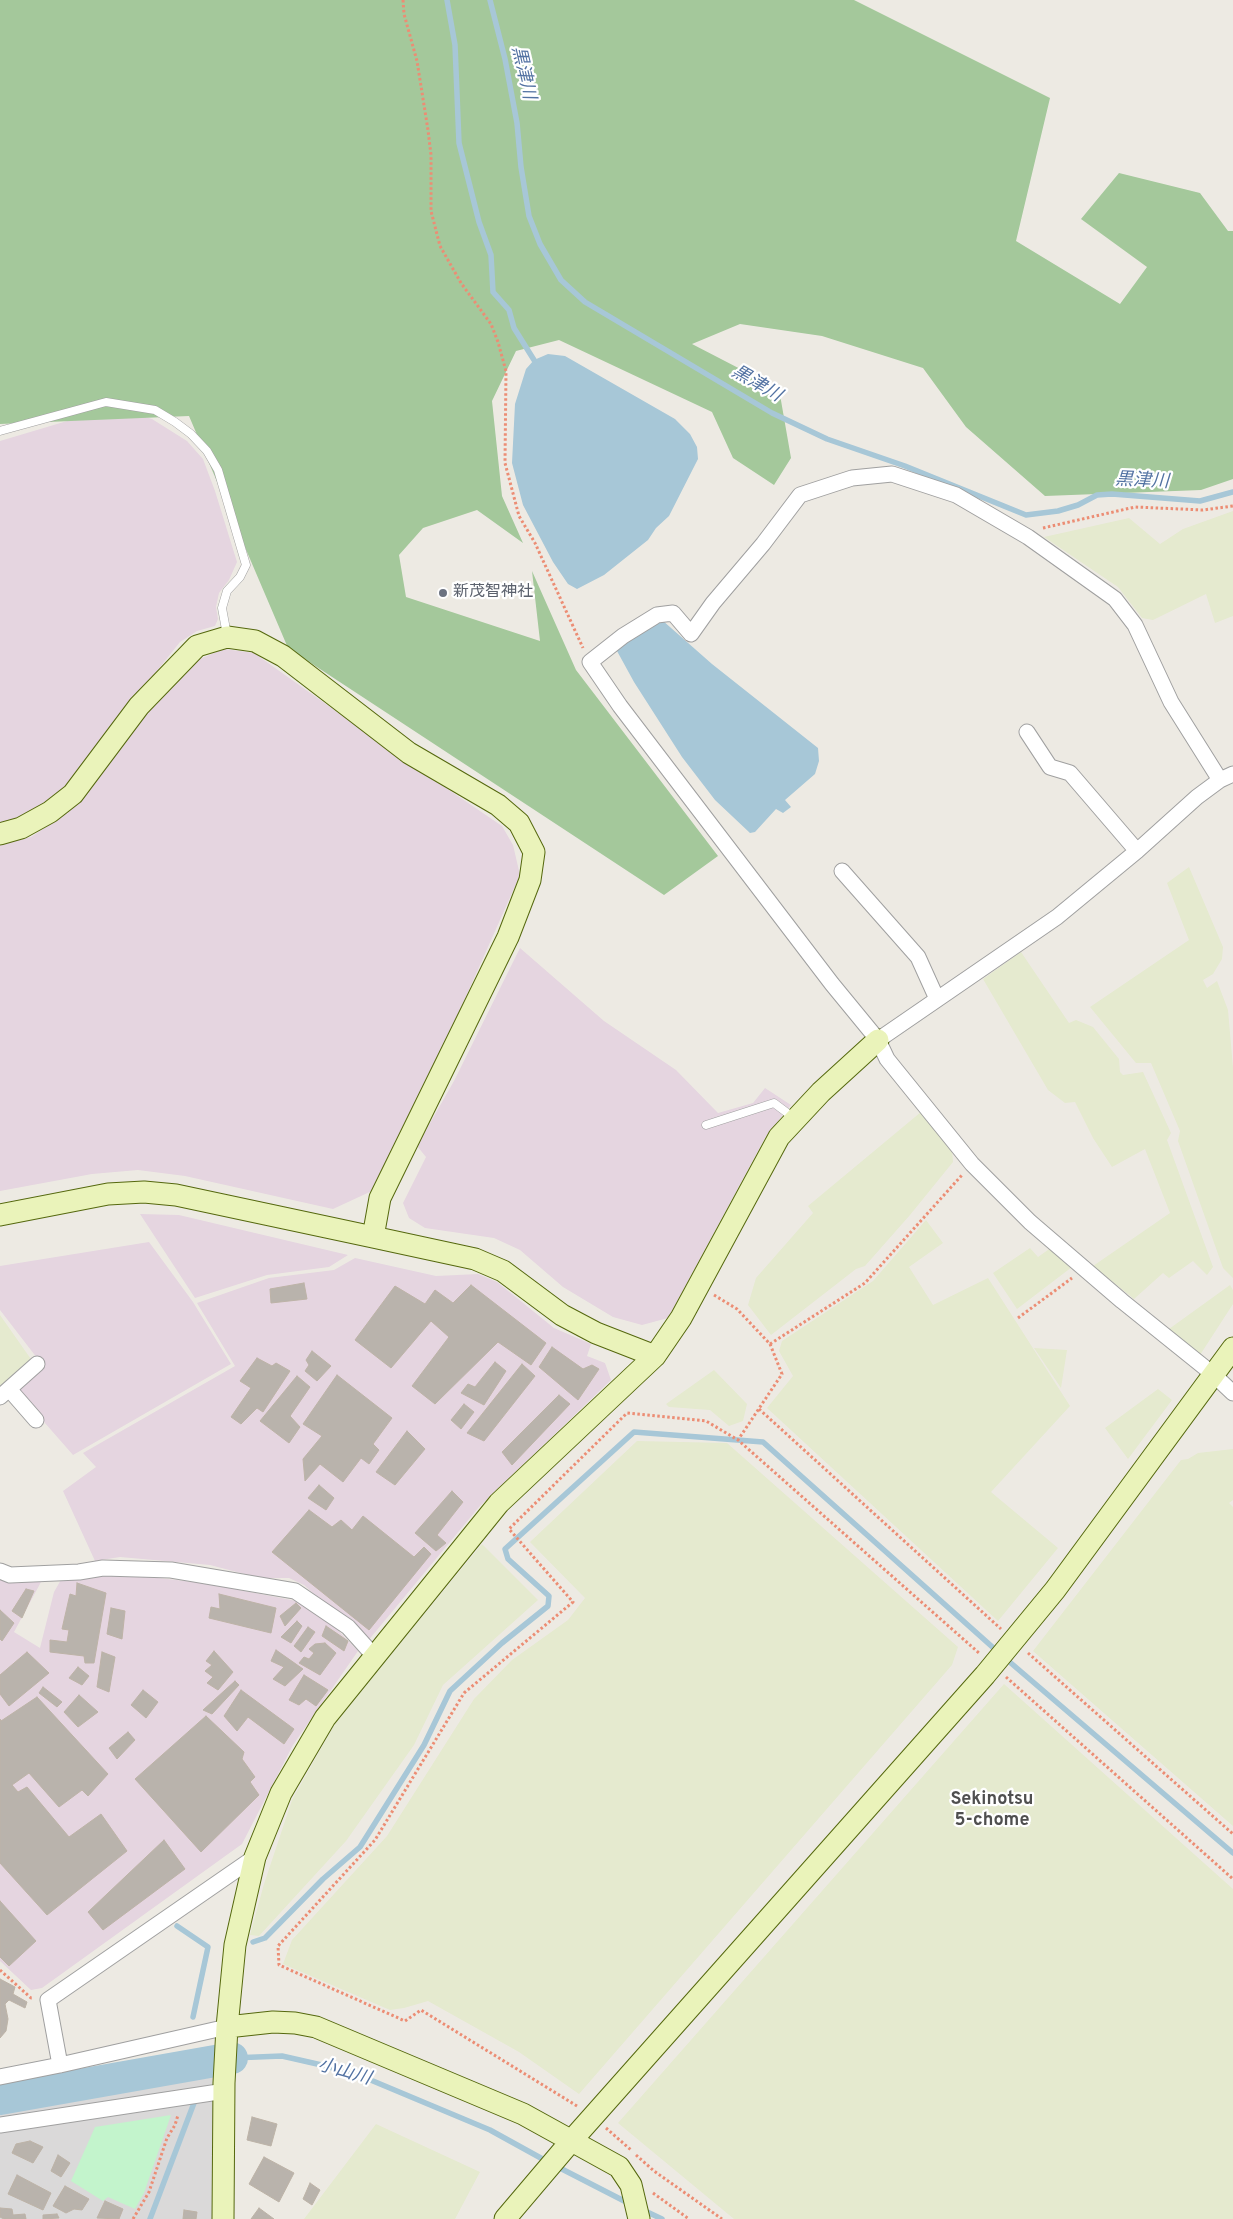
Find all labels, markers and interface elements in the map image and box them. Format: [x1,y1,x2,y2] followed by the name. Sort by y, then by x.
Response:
[505,44,539,102] water label: 黒津川
[727,362,785,408] water label: 黒津川
[1114,470,1170,494] water label: 黒津川
[453,583,533,603] place label: 新茂智神社
[437,587,449,599] marker: 新茂智神社
[951,1789,1033,1832] district label: Sekinotsu 5-chome
[315,2055,373,2091] water label: 小山川

